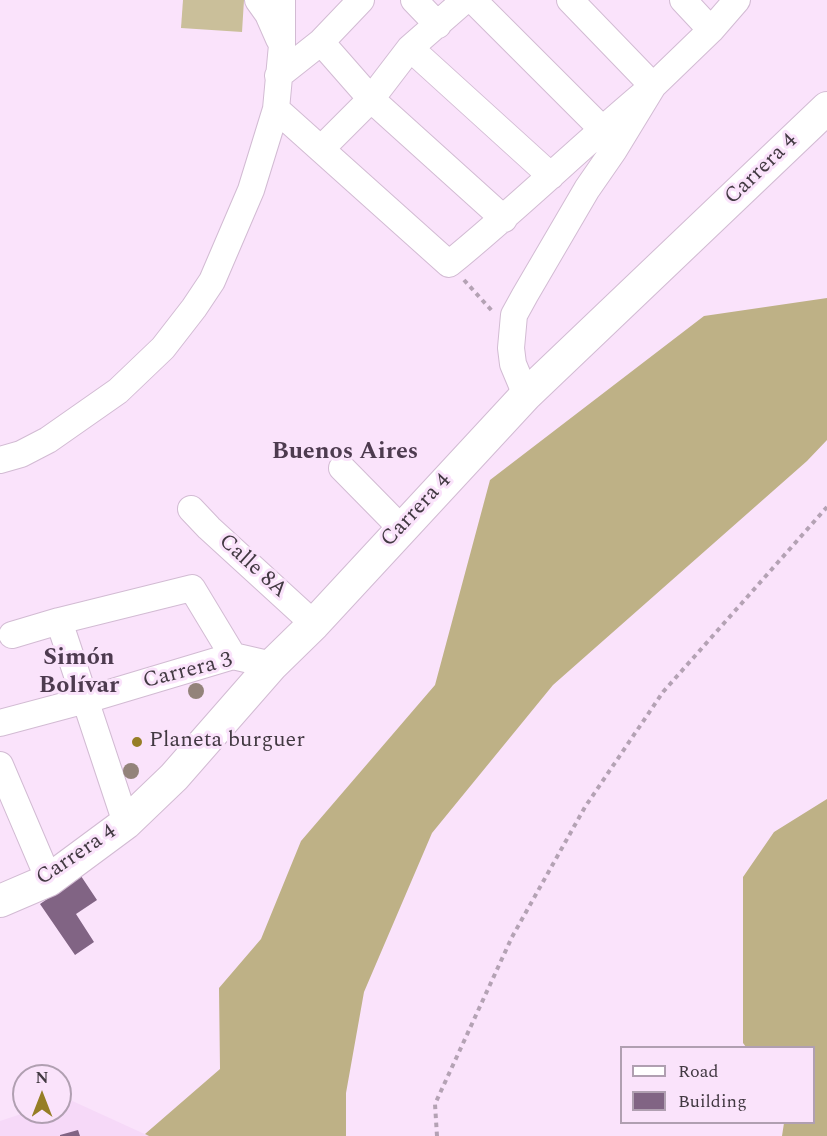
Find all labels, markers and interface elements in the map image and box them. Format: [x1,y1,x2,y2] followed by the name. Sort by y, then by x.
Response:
[720,129,804,211] street label: Carrera 4
[272,439,418,467] district label: Buenos Aires
[376,469,458,553] street label: Carrera 4
[212,529,292,605] street label: Calle 8A
[39,645,119,701] district label: Simón Bolívar
[141,648,235,696] street label: Carrera 3
[149,729,305,755] place label: Planeta burguer
[130,735,144,749] marker: Planeta burguer
[32,820,122,892] street label: Carrera 4
[620,1046,815,1124] legend
[678,1058,719,1085] text: Road
[12,1064,72,1124] north arrow
[35,1066,49,1090] text: N
[678,1088,747,1115] text: Building

